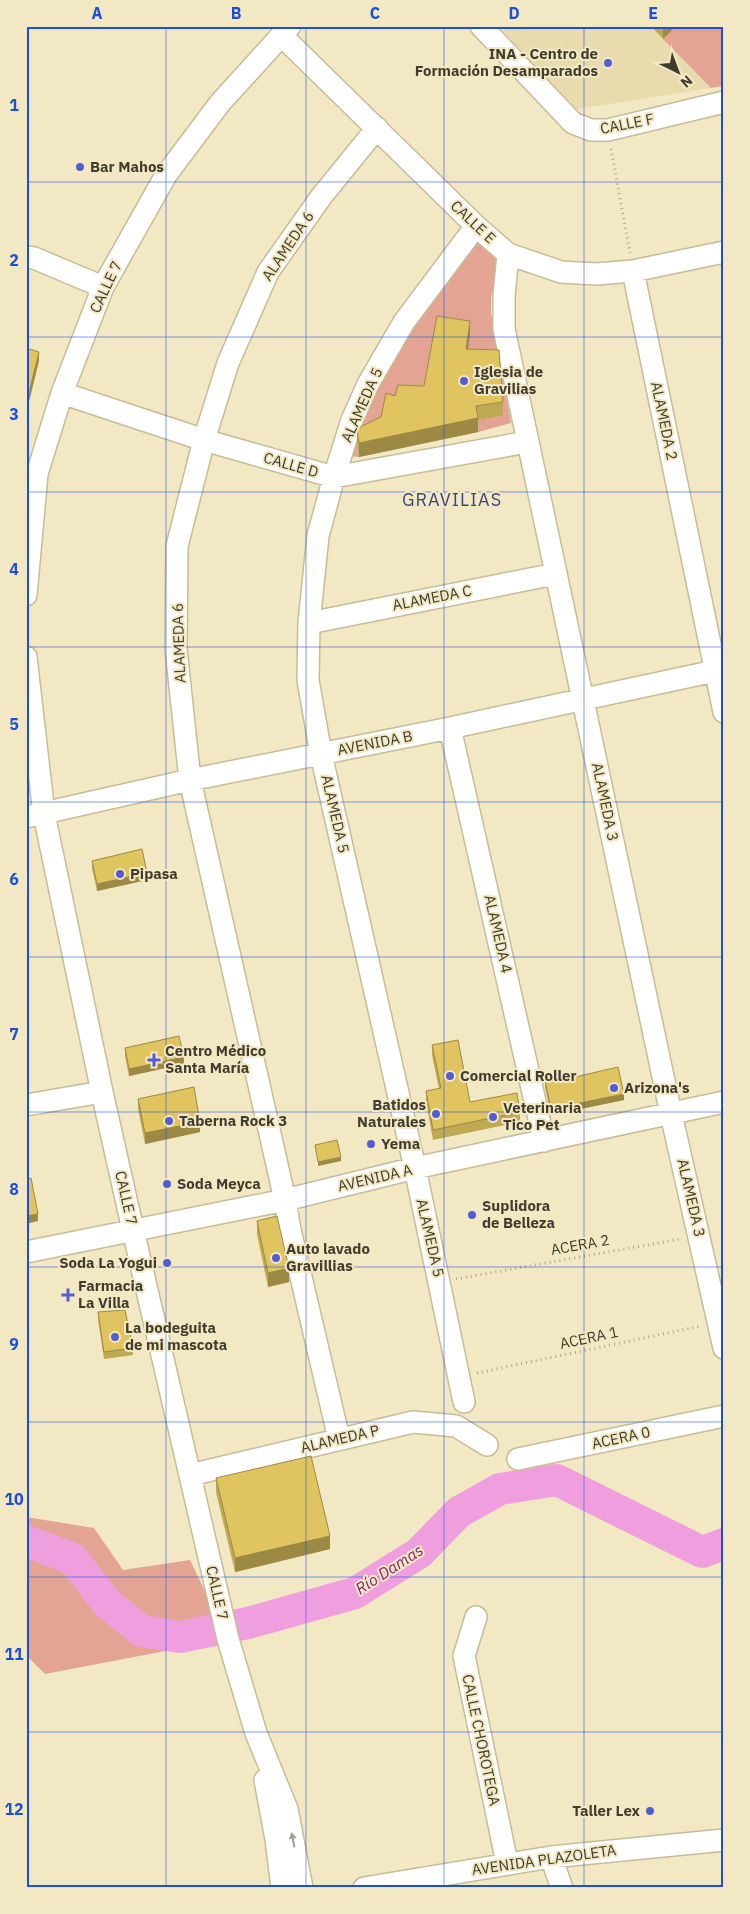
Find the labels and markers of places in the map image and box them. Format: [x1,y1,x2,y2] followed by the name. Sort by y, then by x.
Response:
[415,44,598,80] place label: INA - Centro de Formación Desamparados
[602,57,614,69] marker: INA - Centro de Formación Desamparados
[90,157,164,176] place label: Bar Mahos
[74,161,86,173] marker: Bar Mahos
[474,362,543,398] place label: Iglesia de Gravilias
[458,375,470,387] marker: Iglesia de Gravilias
[130,864,178,883] place label: Pipasa
[114,868,126,880] marker: Pipasa
[165,1041,266,1077] place label: Centro Médico Santa María
[147,1053,161,1067] marker: Centro Médico Santa María
[460,1066,577,1085] place label: Comercial Roller
[444,1070,456,1082] marker: Comercial Roller
[624,1078,690,1097] place label: Arizona's
[608,1082,620,1094] marker: Arizona's
[357,1095,426,1131] place label: Batidos Naturales
[503,1098,582,1134] place label: Veterinaria Tico Pet
[430,1108,442,1120] marker: Batidos Naturales
[179,1111,287,1130] place label: Taberna Rock 3
[487,1111,499,1123] marker: Veterinaria Tico Pet
[163,1115,175,1127] marker: Taberna Rock 3
[381,1134,421,1153] place label: Yema
[365,1138,377,1150] marker: Yema
[177,1174,261,1193] place label: Soda Meyca
[161,1178,173,1190] marker: Soda Meyca
[482,1196,556,1232] place label: Suplidora de Belleza
[466,1209,478,1221] marker: Suplidora de Belleza
[286,1239,370,1275] place label: Auto lavado Gravillias
[270,1252,282,1264] marker: Auto lavado Gravillias
[59,1253,157,1272] place label: Soda La Yogui
[161,1257,173,1269] marker: Soda La Yogui
[78,1276,144,1312] place label: Farmacia La Villa
[62,1289,74,1301] marker: Farmacia La Villa
[125,1318,228,1354] place label: La bodeguita de mi mascota
[109,1331,121,1343] marker: La bodeguita de mi mascota
[572,1801,641,1820] place label: Taller Lex
[644,1805,656,1817] marker: Taller Lex

